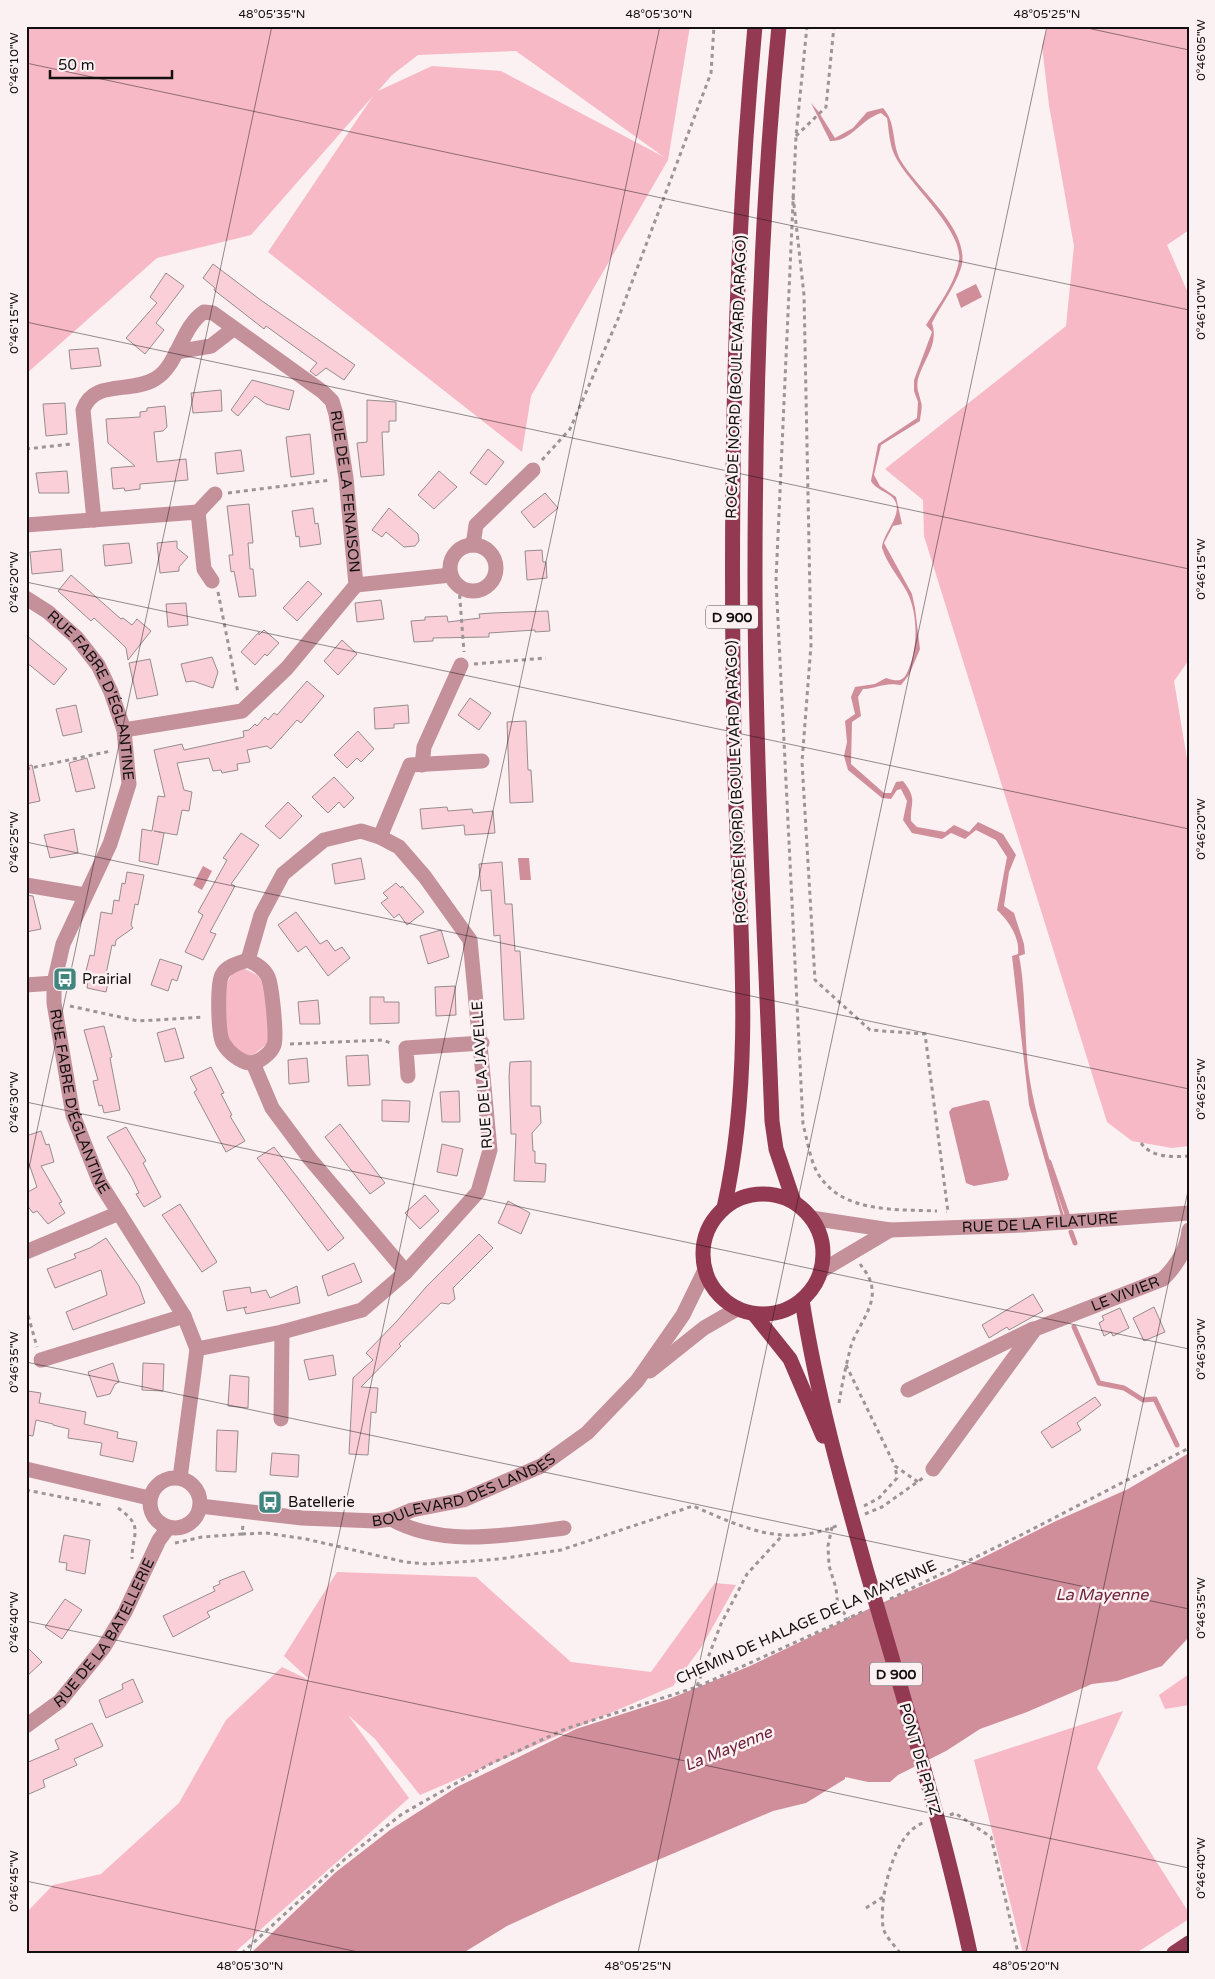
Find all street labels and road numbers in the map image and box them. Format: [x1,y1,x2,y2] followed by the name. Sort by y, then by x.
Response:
[722,235,750,519] street label: ROCADE NORD (BOULEVARD ARAGO)
[327,409,364,573] street label: RUE DE LA FENAISON
[706,606,758,628] road number: D 900
[44,607,138,781] street label: RUE FABRE D'ÉGLANTINE
[722,640,750,924] street label: ROCADE NORD (BOULEVARD ARAGO)
[468,1001,496,1149] street label: RUE DE LA JAVELLE
[46,1007,114,1197] street label: RUE FABRE D'ÉGLANTINE
[961,1209,1119,1236] street label: RUE DE LA FILATURE
[1088,1272,1162,1315] street label: LE VIVIER
[371,1450,559,1530] street label: BOULEVARD DES LANDES
[50,1555,158,1711] street label: RUE DE LA BATELLERIE
[673,1556,939,1688] street label: CHEMIN DE HALAGE DE LA MAYENNE
[870,1662,922,1686] road number: D 900
[895,1701,945,1817] street label: PONT DE PRITZ

